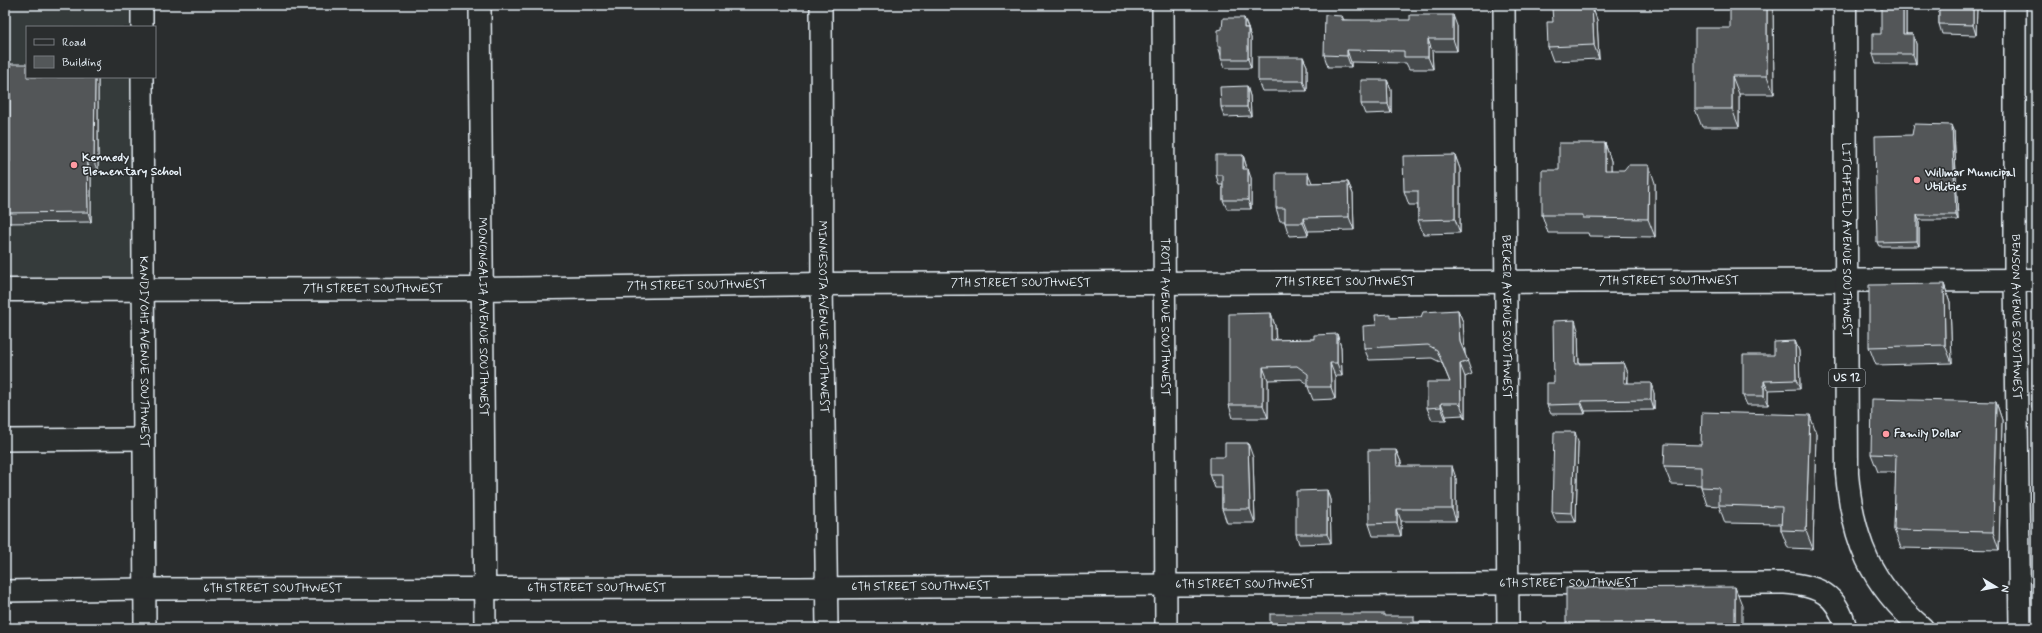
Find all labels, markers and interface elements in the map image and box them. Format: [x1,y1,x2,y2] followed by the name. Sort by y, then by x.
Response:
[26,26,156,78] legend
[62,35,86,51] text: Road
[62,55,102,72] text: Building
[1838,142,1854,338] street label: LITCHFIELD AVENUE SOUTHWEST
[82,150,182,180] place label: Kennedy Elementary School
[69,160,79,170] marker: Kennedy Elementary School
[1924,165,2016,195] place label: Willmar Municipal Utilities
[1912,175,1922,185] marker: Willmar Municipal Utilities
[474,217,491,417] street label: MONONGALIA AVENUE SOUTHWEST
[814,220,832,414] street label: MINNESOTA AVENUE SOUTHWEST
[2007,234,2025,400] street label: BENSON AVENUE SOUTHWEST
[1497,235,1515,399] street label: BECKER AVENUE SOUTHWEST
[1156,238,1173,396] street label: TROTT AVENUE SOUTHWEST
[135,256,152,448] street label: KANDIYOHI AVENUE SOUTHWEST
[1599,273,1739,289] street label: 7TH STREET SOUTHWEST
[1275,274,1415,291] street label: 7TH STREET SOUTHWEST
[951,275,1091,292] street label: 7TH STREET SOUTHWEST
[627,277,767,295] street label: 7TH STREET SOUTHWEST
[303,281,443,297] street label: 7TH STREET SOUTHWEST
[1829,369,1865,387] road number: US 12
[1894,426,1962,442] place label: Family Dollar
[1881,429,1891,439] marker: Family Dollar
[1976,567,2016,607] north arrow
[1499,575,1639,592] street label: 6TH STREET SOUTHWEST
[1175,577,1315,593] street label: 6TH STREET SOUTHWEST
[851,578,991,596] street label: 6TH STREET SOUTHWEST
[527,580,667,596] street label: 6TH STREET SOUTHWEST
[203,581,343,597] street label: 6TH STREET SOUTHWEST
[1997,584,2012,593] text: N

